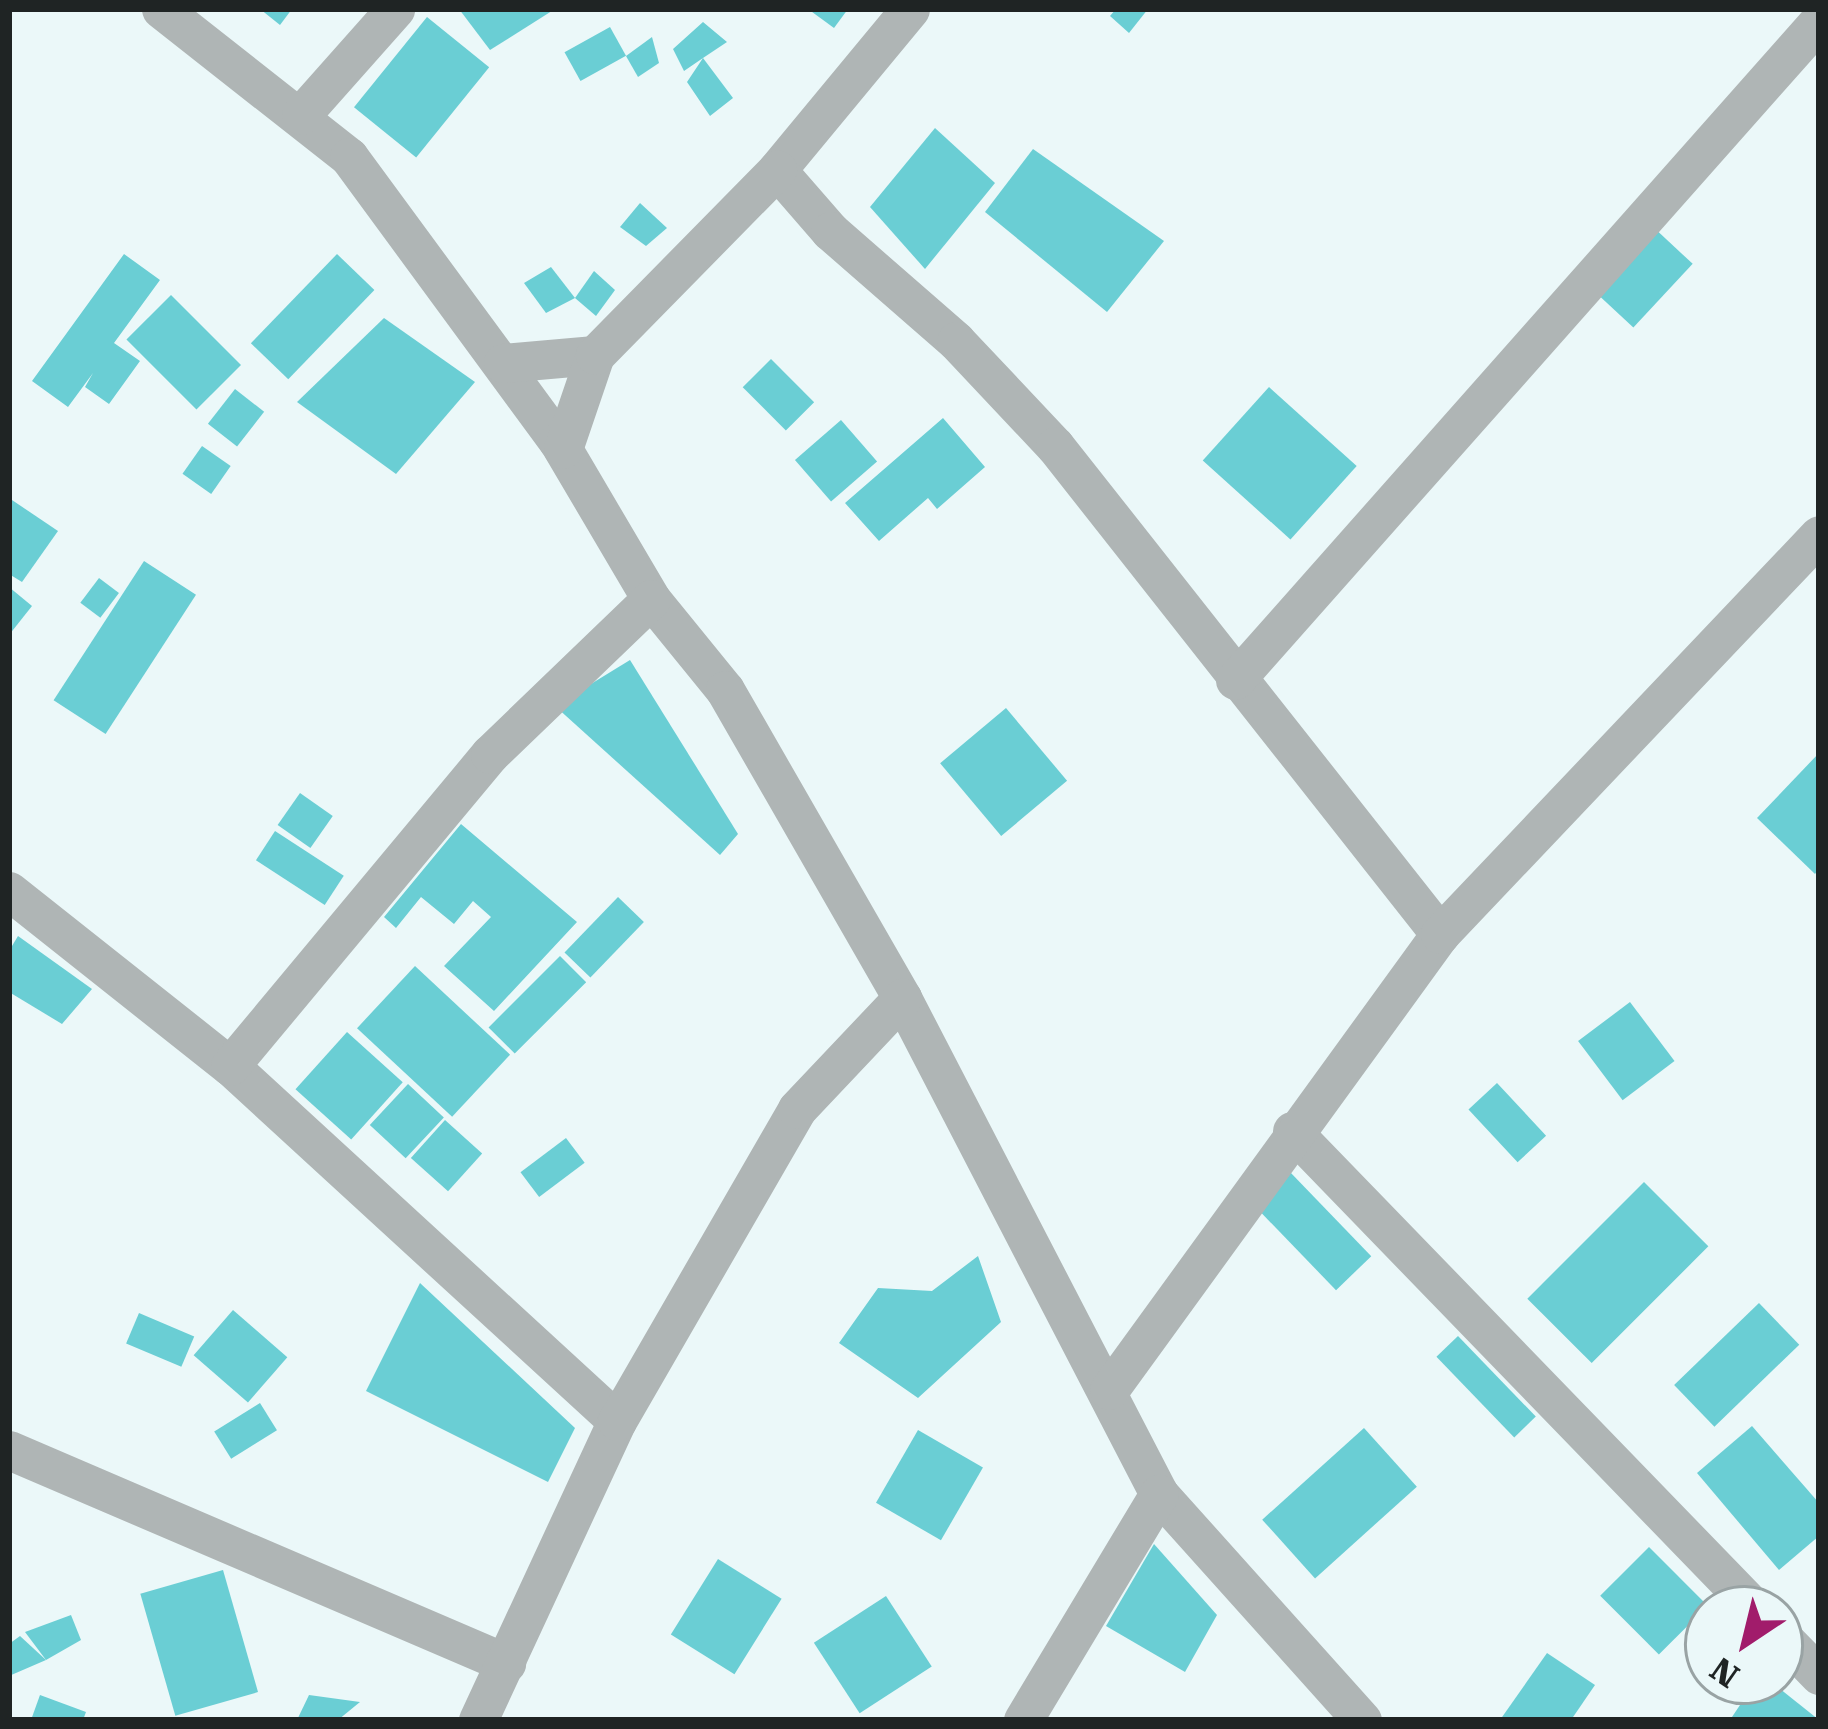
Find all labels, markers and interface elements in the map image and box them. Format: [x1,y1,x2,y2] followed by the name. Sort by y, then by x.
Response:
[1684,1585,1804,1705] north arrow
[1703,1649,1746,1696] text: N

